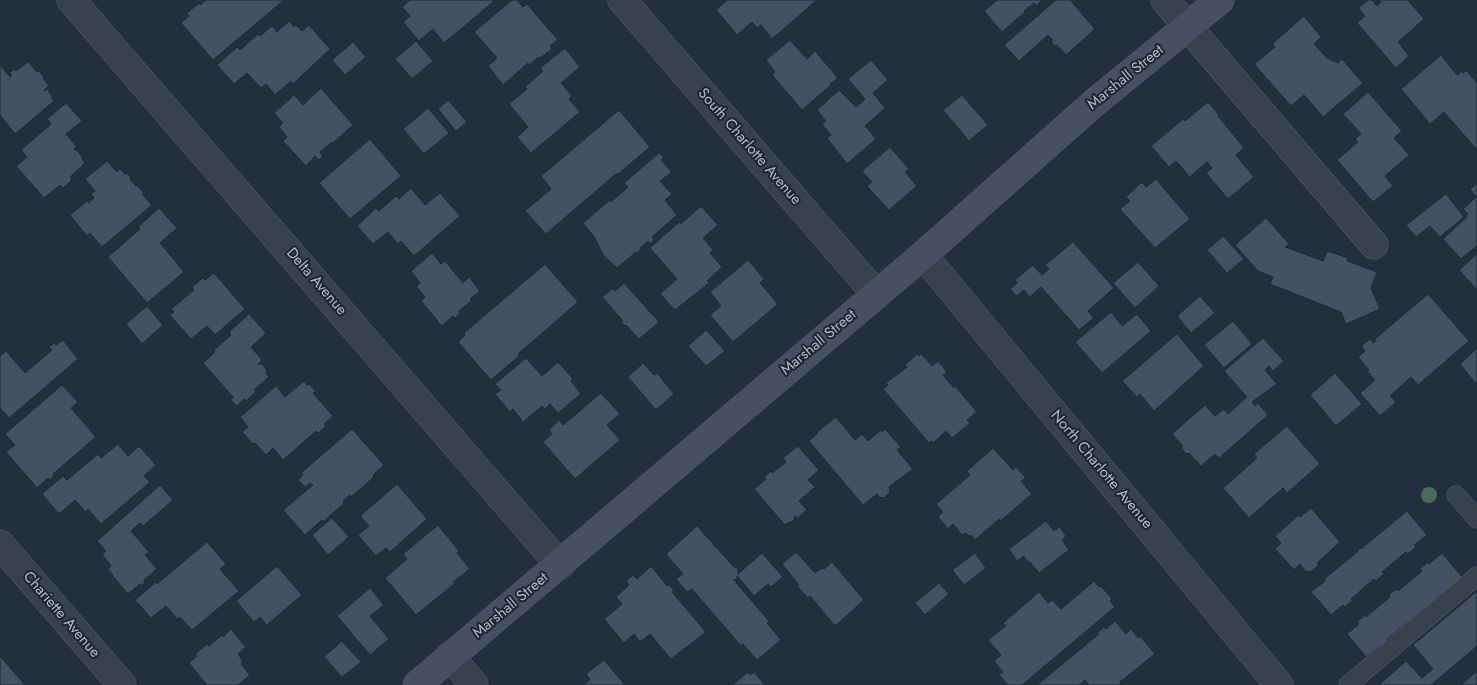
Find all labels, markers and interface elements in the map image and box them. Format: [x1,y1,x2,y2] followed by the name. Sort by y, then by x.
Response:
[1084,42,1168,114] street label: Marshall Street
[693,85,805,209] street label: South Charlotte Avenue
[282,245,350,319] street label: Delta Avenue
[778,306,860,380] street label: Marshall Street
[1046,407,1156,533] street label: North Charlotte Avenue
[19,568,103,662] street label: Chariette Avenue
[470,569,552,643] street label: Marshall Street

